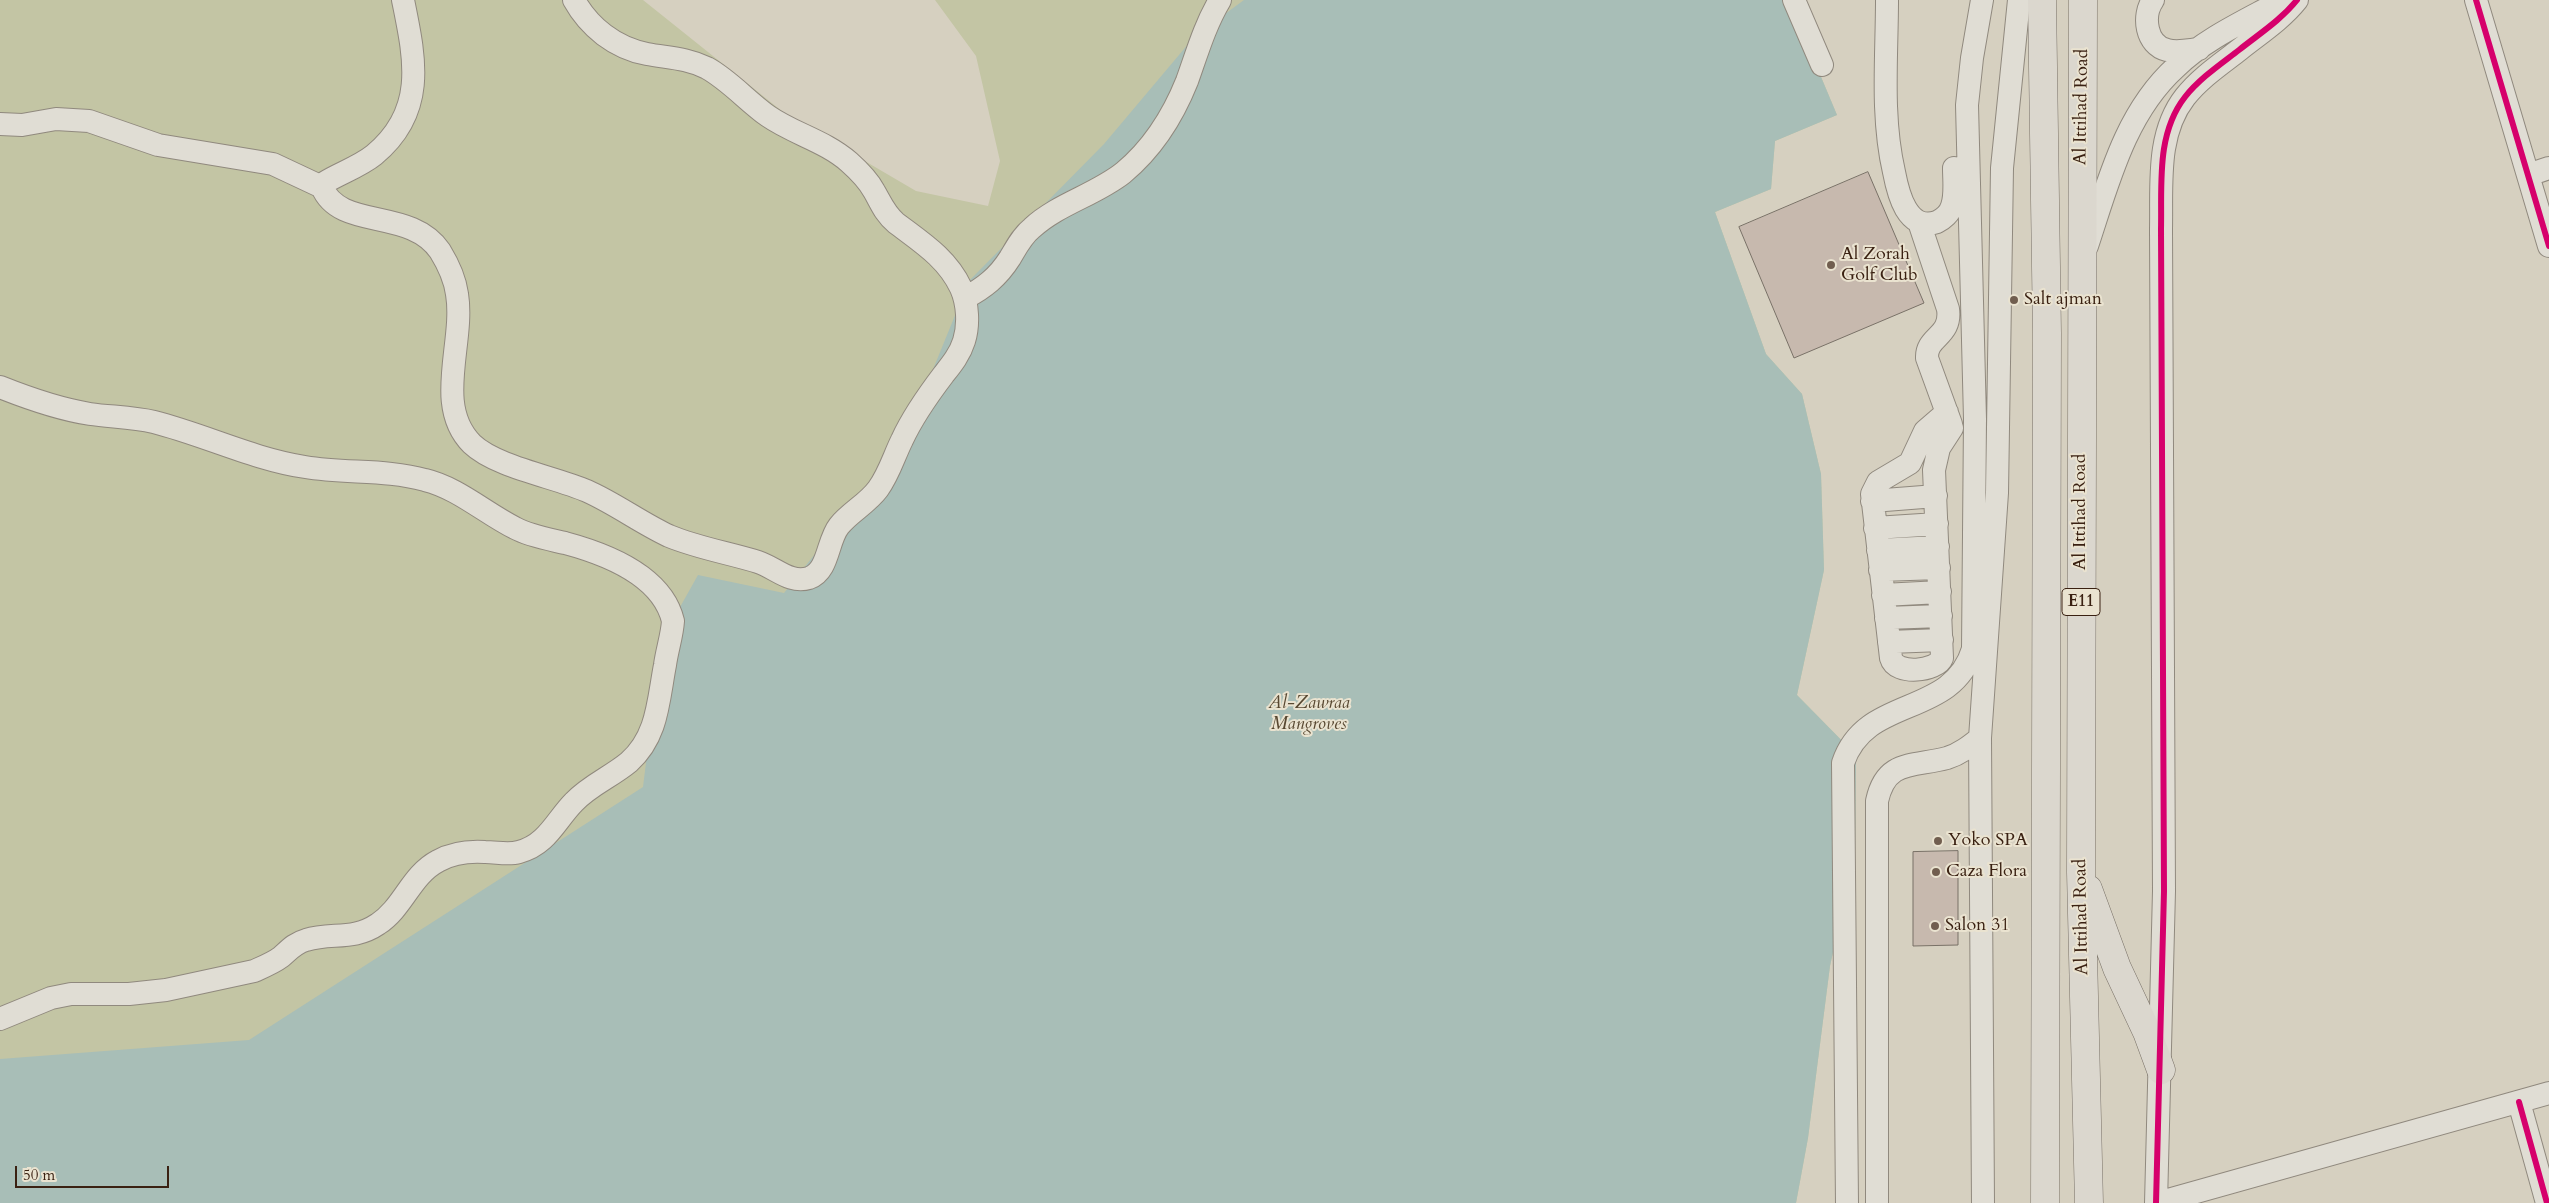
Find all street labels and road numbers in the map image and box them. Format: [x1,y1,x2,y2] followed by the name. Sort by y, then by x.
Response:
[2070,49,2094,165] street label: Al Ittihad Road
[2070,454,2092,570] street label: Al Ittihad Road
[2062,588,2100,616] road number: E11
[2070,859,2094,975] street label: Al Ittihad Road

